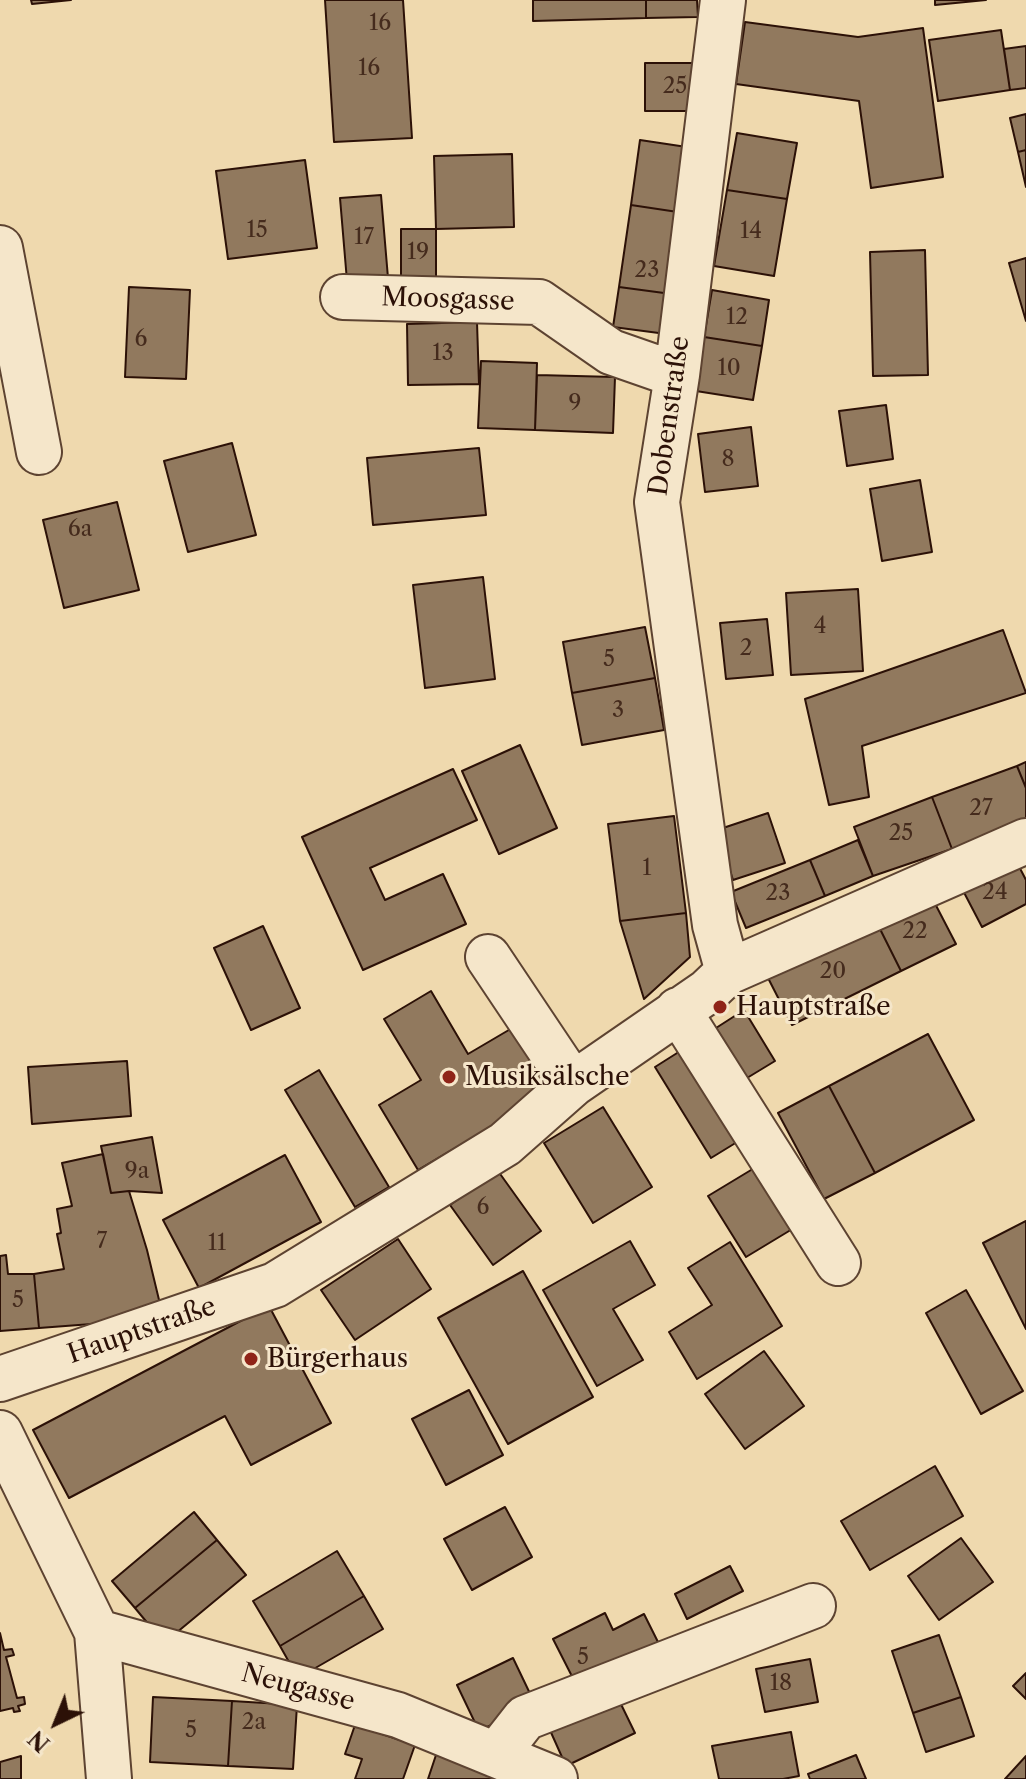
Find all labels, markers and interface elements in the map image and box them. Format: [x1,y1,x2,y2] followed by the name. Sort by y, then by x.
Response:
[369,11,391,37] house number: 16
[358,56,380,82] house number: 16
[663,74,687,100] house number: 25
[246,218,268,244] house number: 15
[740,219,762,245] house number: 14
[354,225,374,251] house number: 17
[407,240,429,266] house number: 19
[635,258,659,284] house number: 23
[381,282,515,318] street label: Moosgasse
[726,305,748,331] house number: 12
[135,327,147,353] house number: 6
[643,334,697,498] street label: Dobenstraße
[432,341,454,367] house number: 13
[717,356,741,382] house number: 10
[569,391,581,417] house number: 9
[721,447,735,473] house number: 8
[68,517,92,543] house number: 6a
[814,614,826,640] house number: 4
[740,636,752,662] house number: 2
[603,647,615,673] house number: 5
[612,698,624,724] house number: 3
[969,796,993,822] house number: 27
[889,821,913,847] house number: 25
[642,856,652,882] house number: 1
[982,880,1008,906] house number: 24
[766,881,790,907] house number: 23
[902,919,928,945] house number: 22
[820,959,846,985] house number: 20
[736,991,891,1023] place label: Hauptstraße
[711,998,729,1016] marker: Hauptstraße
[465,1061,630,1093] place label: Musiksälsche
[440,1068,458,1086] marker: Musiksälsche
[125,1159,149,1185] house number: 9a
[477,1195,489,1221] house number: 6
[97,1229,107,1255] house number: 7
[208,1231,226,1257] house number: 11
[12,1288,24,1314] house number: 5
[64,1291,220,1371] street label: Hauptstraße
[267,1343,408,1375] place label: Bürgerhaus
[242,1350,260,1368] marker: Bürgerhaus
[577,1645,589,1671] house number: 5
[238,1658,358,1718] street label: Neugasse
[770,1671,792,1697] house number: 18
[16,1683,96,1763] north arrow
[242,1710,266,1736] house number: 2a
[185,1718,197,1744] house number: 5
[23,1725,55,1757] text: N

